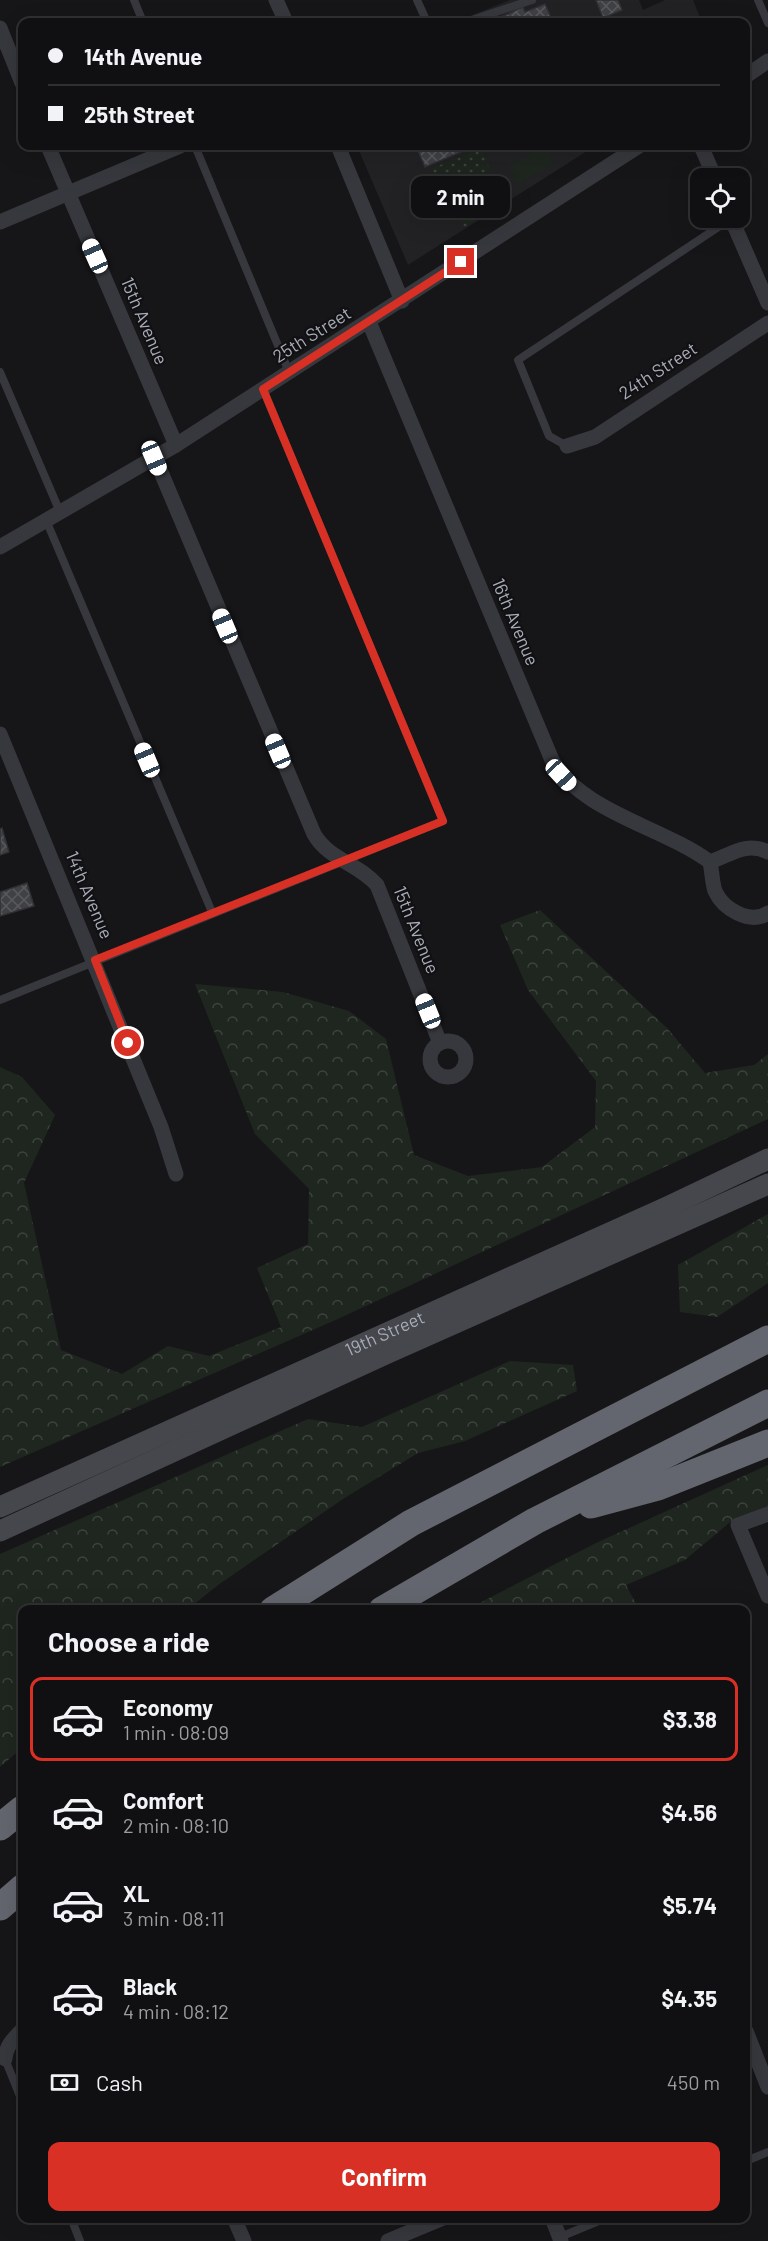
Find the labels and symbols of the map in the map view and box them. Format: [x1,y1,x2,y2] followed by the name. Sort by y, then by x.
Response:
[412,175,510,217] callout: 2 min
[79,236,111,276] car
[447,248,474,275] route end
[117,274,173,368] street label: 15th Avenue
[268,302,355,367] street label: 25th Street
[614,337,701,404] street label: 24th Street
[139,438,169,478] car
[488,575,544,669] street label: 16th Avenue
[210,606,240,646] car
[263,731,293,771] car
[132,740,162,780] car
[542,756,580,794] car
[62,847,118,942] street label: 14th Avenue
[389,883,444,977] street label: 15th Avenue
[413,991,443,1031] car
[114,1029,141,1056] route start
[341,1306,428,1360] street label: 19th Street

